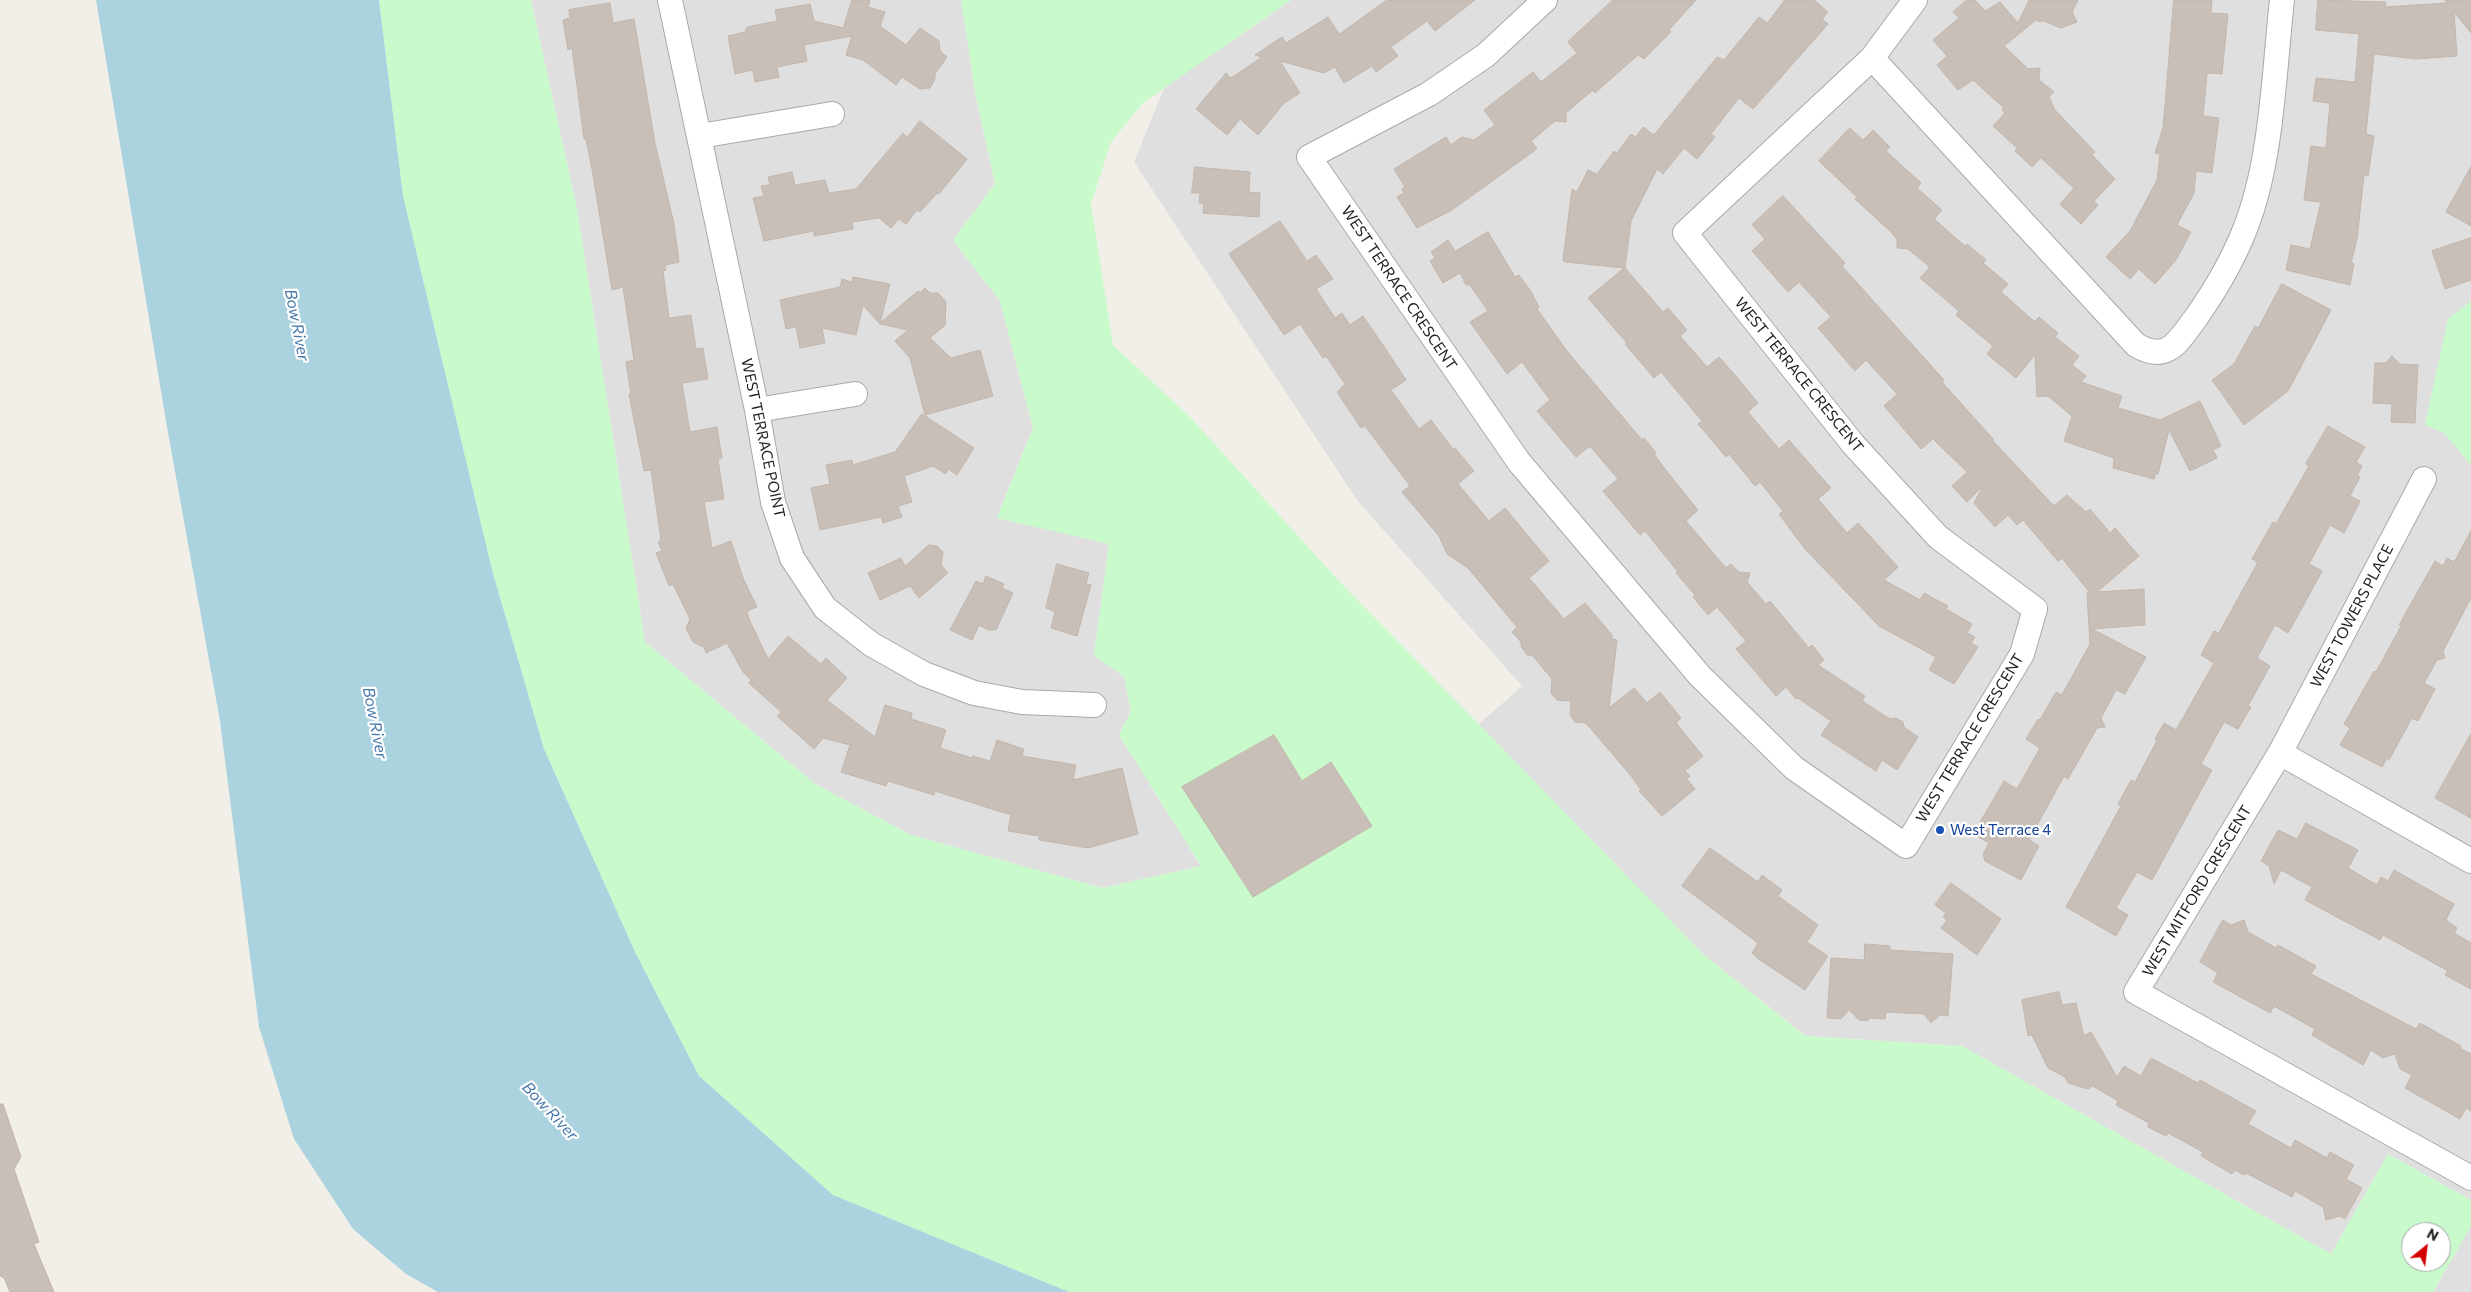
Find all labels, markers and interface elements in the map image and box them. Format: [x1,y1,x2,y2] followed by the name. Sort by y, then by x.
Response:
[1337,203,1461,373] street label: WEST TERRACE CRESCENT
[281,287,313,363] water label: Bow River
[1731,294,1867,456] street label: WEST TERRACE CRESCENT
[737,357,789,519] street label: WEST TERRACE POINT
[2307,541,2397,691] street label: WEST TOWERS PLACE
[1912,650,2028,826] street label: WEST TERRACE CRESCENT
[359,685,391,761] water label: Bow River
[2139,802,2255,980] street label: WEST MITFORD CRESCENT
[1950,821,2051,839] place label: West Terrace 4
[1934,824,1946,836] marker: West Terrace 4
[518,1078,582,1144] water label: Bow River
[2401,1222,2451,1272] north arrow
[2424,1224,2442,1244] text: N

